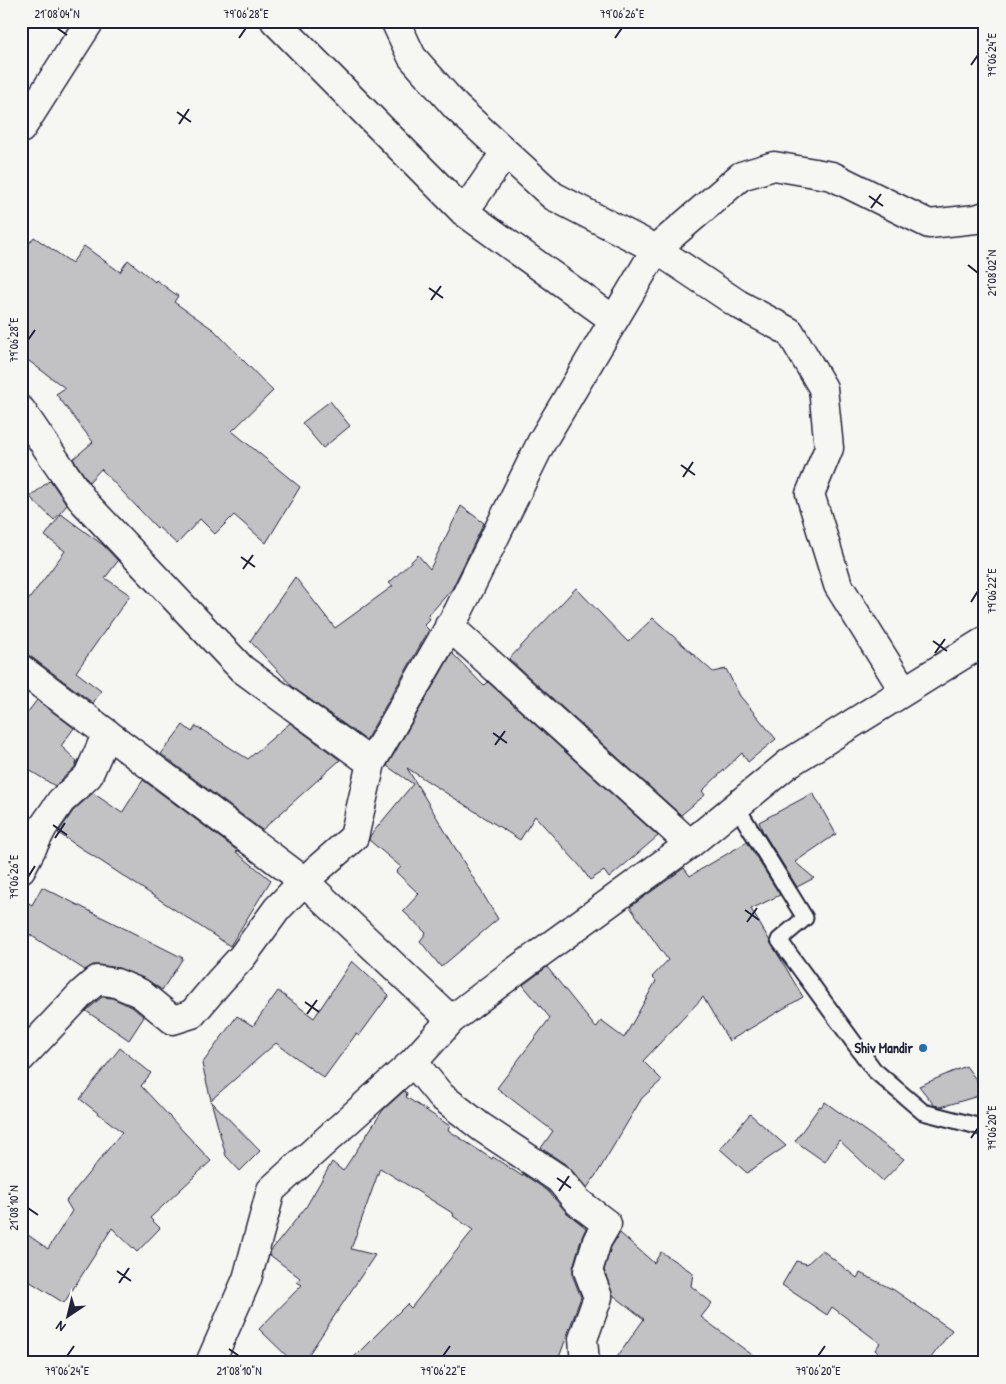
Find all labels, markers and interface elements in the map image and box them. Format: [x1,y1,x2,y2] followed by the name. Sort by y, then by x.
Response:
[34,5,80,22] text: 21°08'04"N
[223,5,269,22] text: 79°06'28"E
[600,5,645,22] text: 79°06'26"E
[983,32,1000,77] text: 79°06'24"E
[983,250,1000,296] text: 21°08'02"N
[5,317,22,363] text: 79°06'28"E
[983,568,1000,614] text: 79°06'22"E
[5,854,22,899] text: 79°06'26"E
[855,1038,914,1057] place label: Shiv Mandir
[917,1042,929,1054] marker: Shiv Mandir
[983,1105,1000,1151] text: 79°06'20"E
[5,1185,22,1231] text: 21°08'10"N
[42,1292,92,1342] north arrow
[51,1317,69,1337] text: N
[45,1362,90,1379] text: 79°06'24"E
[216,1362,262,1379] text: 21°08'10"N
[420,1362,466,1379] text: 79°06'22"E
[795,1362,841,1379] text: 79°06'20"E

